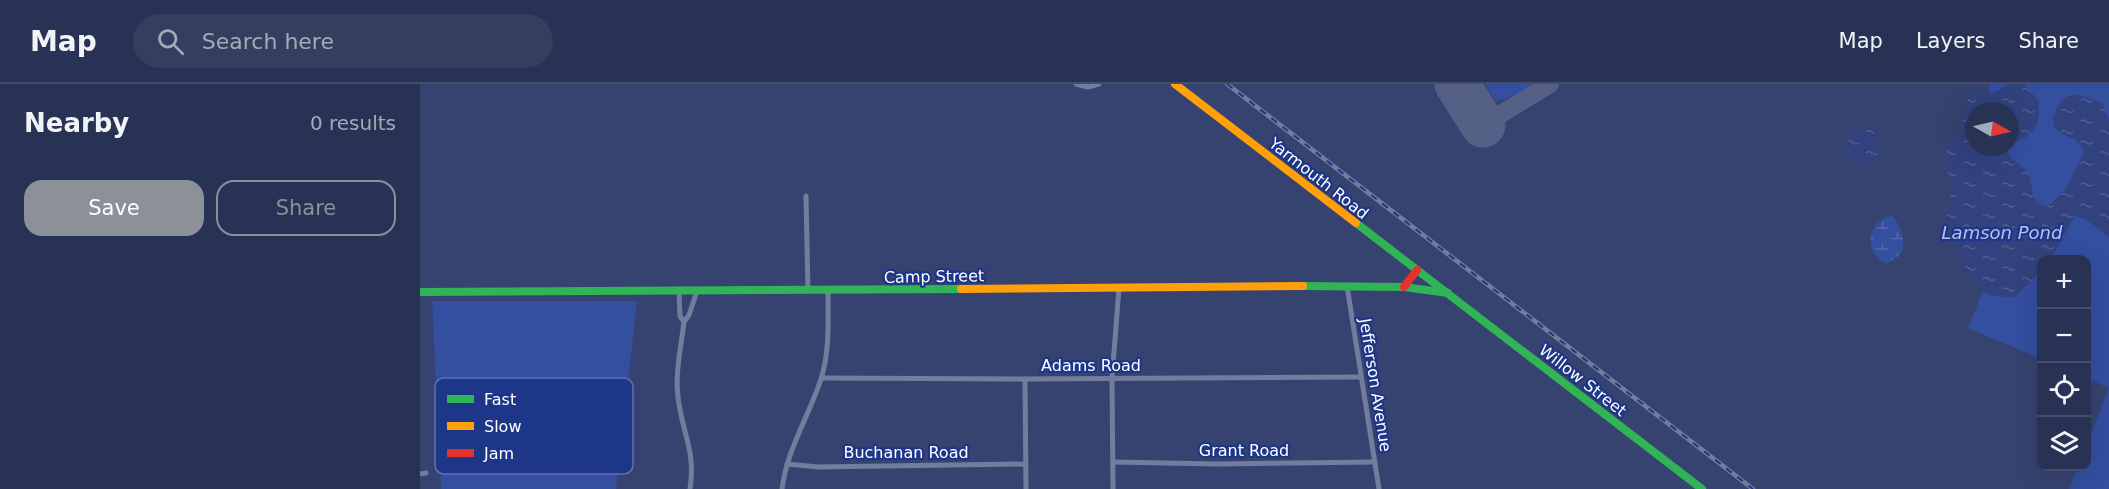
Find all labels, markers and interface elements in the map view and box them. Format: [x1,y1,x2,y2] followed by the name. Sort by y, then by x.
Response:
[133,14,553,68] search box
[30,25,97,58] text: Map
[154,25,187,58] icon: search
[202,29,334,54] text: Search here
[1839,29,1883,53] text: Map
[1916,29,1985,53] text: Layers
[2018,29,2079,53] text: Share
[1965,102,2019,156] north arrow
[24,108,129,138] text: Nearby
[310,111,396,135] text: 0 results
[1264,133,1372,223] street label: Yarmouth Road
[24,180,204,236] button: Save
[216,180,396,236] button: Share
[1942,222,2063,243] water label: Lamson Pond
[2037,255,2091,471] map controls
[2037,255,2091,309] button: +
[884,266,984,287] street label: Camp Street
[2037,309,2091,363] button: −
[1355,316,1395,453] street label: Jefferson Avenue
[1535,340,1630,420] street label: Willow Street
[1041,356,1141,375] street label: Adams Road
[2037,363,2091,417] button: locate
[435,378,633,474] legend
[484,390,516,409] text: Fast
[484,417,521,436] text: Slow
[2037,417,2091,471] button: layers
[1199,441,1289,460] street label: Grant Road
[843,443,969,462] street label: Buchanan Road
[483,444,514,463] text: Jam

